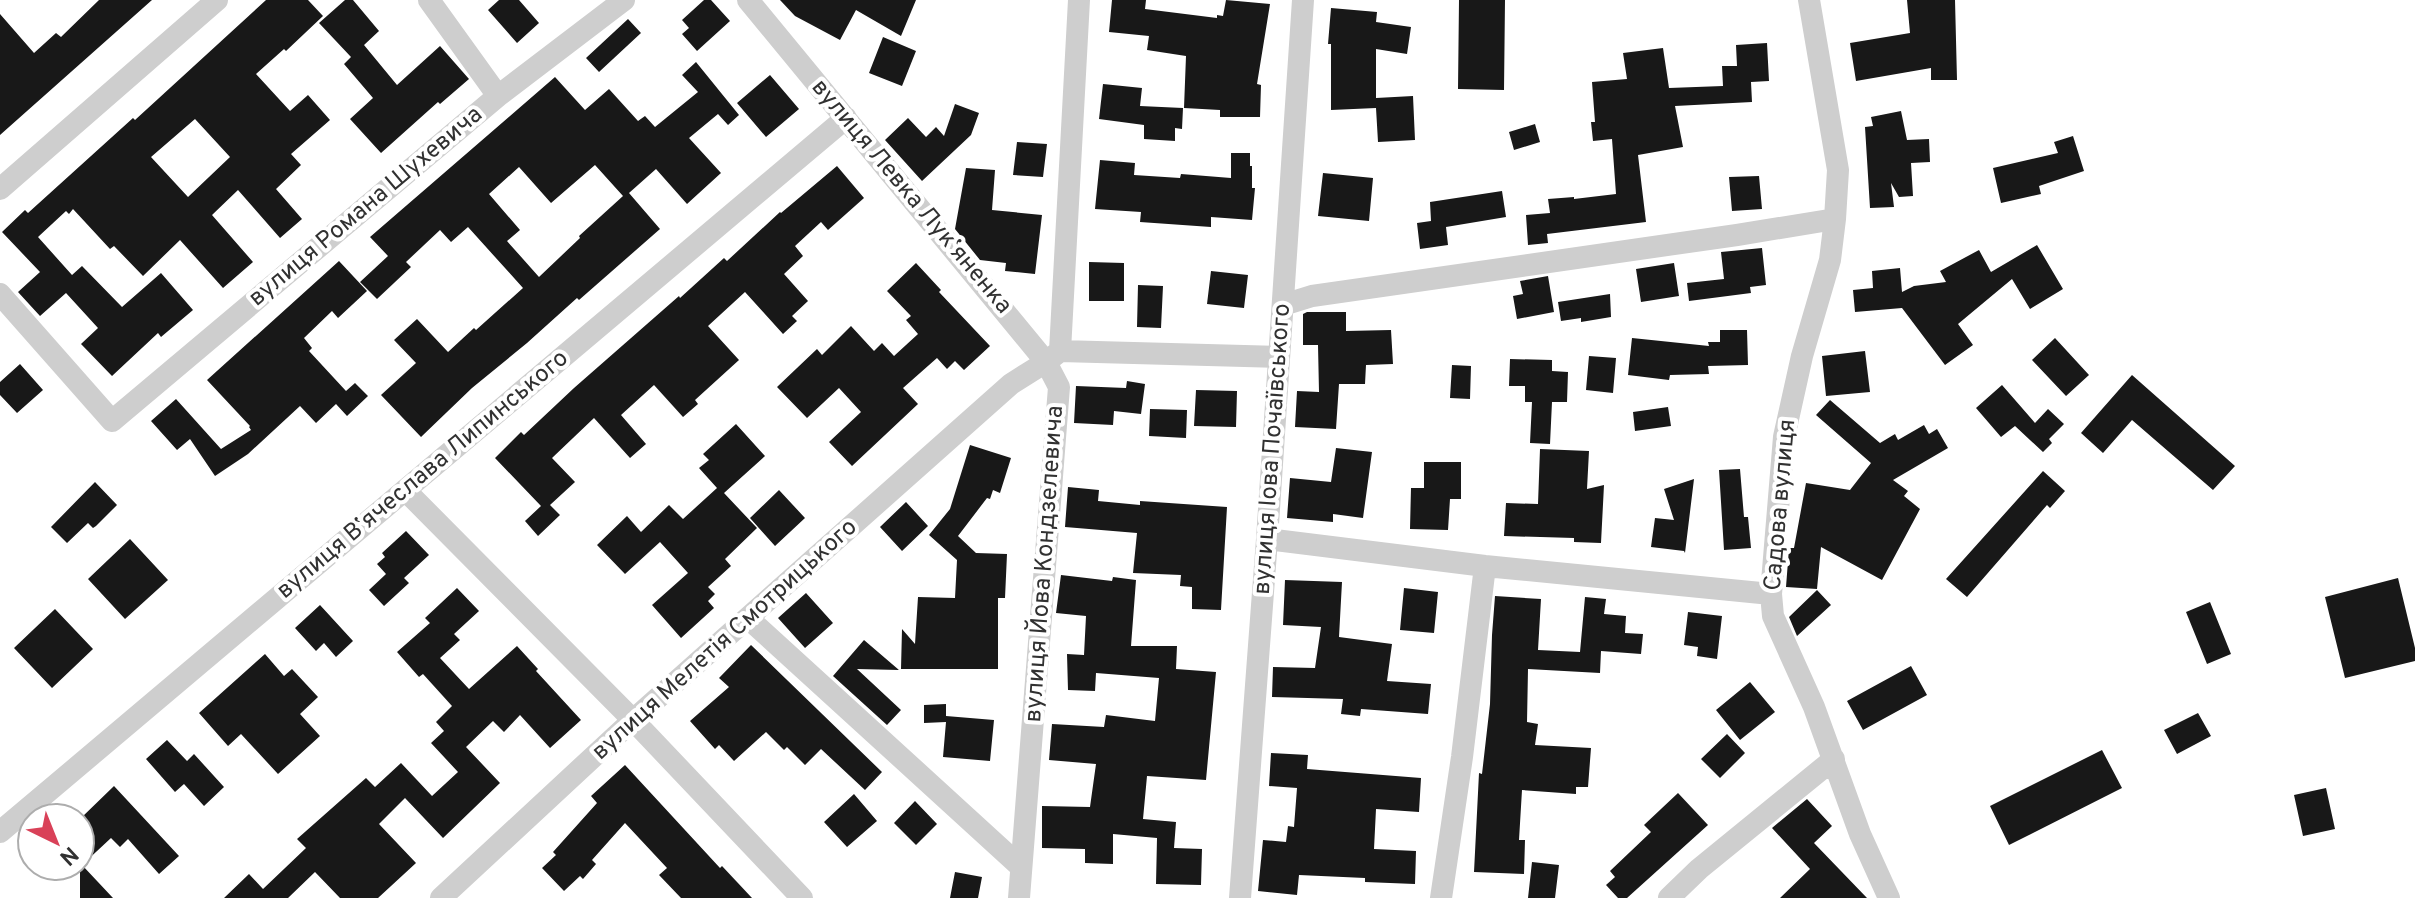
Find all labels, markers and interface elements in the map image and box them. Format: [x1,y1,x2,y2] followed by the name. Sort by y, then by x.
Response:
[804,74,1018,320] street label: вулиця Левка Лукʼяненка
[243,100,489,314] street label: вулиця Романа Шухевича
[1248,302,1298,596] street label: вулиця Іова Почаївського
[271,344,575,606] street label: вулиця Вʼячеслава Липинського
[1017,404,1071,723] street label: вулиця Йова Кондзелевича
[1759,418,1803,592] street label: Садова вулиця
[586,513,864,767] street label: вулиця Мелетія Смотрицького
[16,802,96,882] north arrow
[53,840,83,870] text: N

